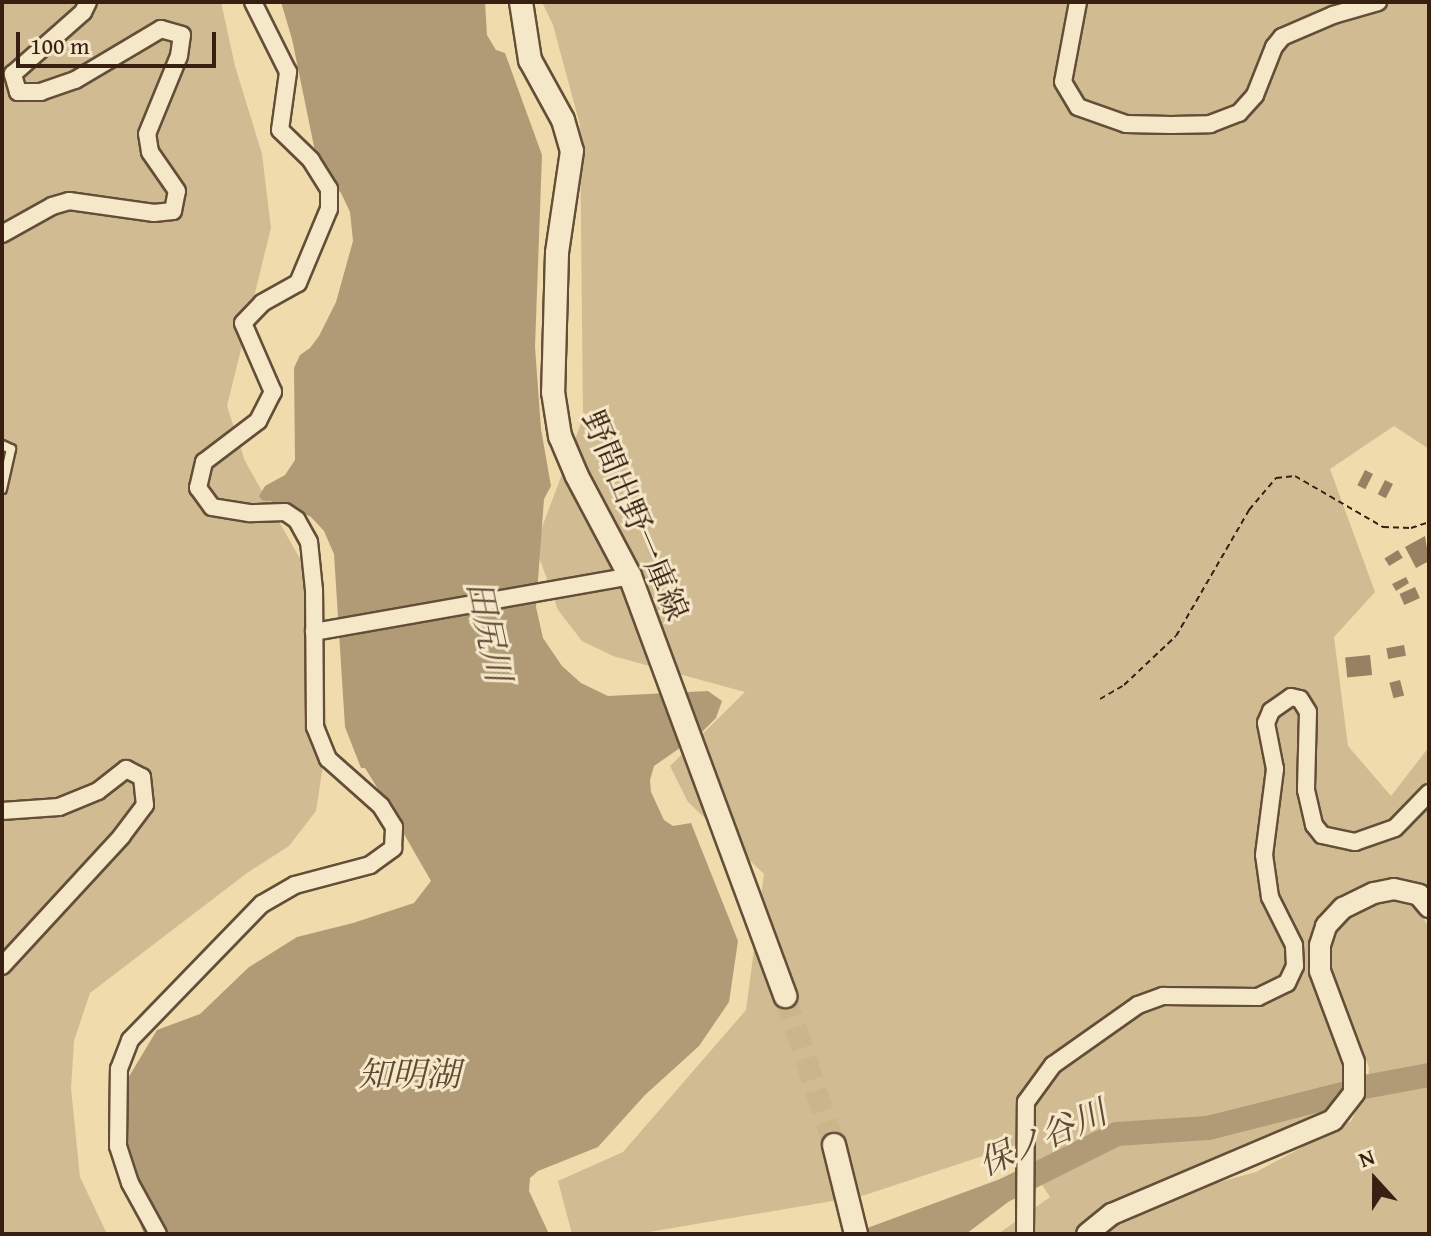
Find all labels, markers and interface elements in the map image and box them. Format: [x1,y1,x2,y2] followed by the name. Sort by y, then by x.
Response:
[20,16,220,66] scale bar
[30,28,90,63] text: 100 m
[574,405,696,627] street label: 野間出野一庫線
[459,577,521,685] water label: 田尻川
[358,1054,460,1094] water label: 知明湖
[972,1091,1112,1183] water label: 保ノ谷川
[1335,1140,1415,1220] north arrow
[1354,1140,1379,1175] text: N

